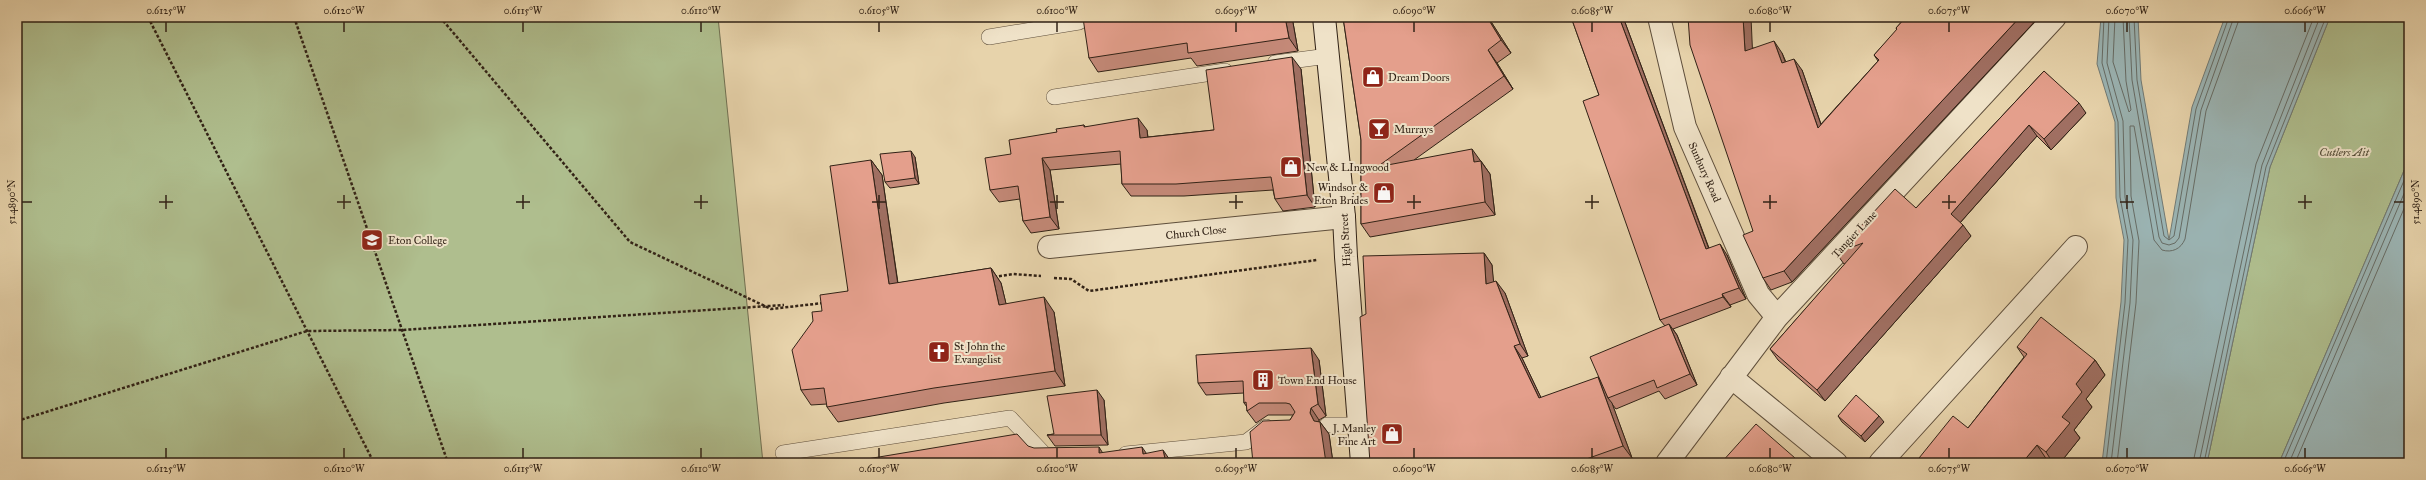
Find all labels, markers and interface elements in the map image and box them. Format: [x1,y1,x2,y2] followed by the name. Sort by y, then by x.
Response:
[146,5,186,17] text: 0.6125°W
[324,5,365,17] text: 0.6120°W
[504,5,543,17] text: 0.6115°W
[681,5,721,17] text: 0.6110°W
[859,5,900,17] text: 0.6105°W
[1036,5,1078,17] text: 0.6100°W
[1215,5,1257,17] text: 0.6095°W
[1392,5,1436,17] text: 0.6090°W
[1571,5,1613,17] text: 0.6085°W
[1748,5,1792,17] text: 0.6080°W
[1928,5,1970,17] text: 0.6075°W
[2105,5,2149,17] text: 0.6070°W
[2284,5,2326,17] text: 0.6065°W
[1360,64,1386,90] shop icon: Dream Doors
[1388,71,1450,84] place label: Dream Doors
[1366,116,1392,142] bar icon: Murrays
[1394,123,1433,136] place label: Murrays
[1686,140,1724,205] street label: Sunbury Road
[2319,146,2369,159] park label: Cutlers Ait
[1278,154,1304,180] shop icon: New & LIngwood
[1306,161,1389,174] place label: New & LIngwood
[6,179,18,224] text: 51.4890°N
[2410,179,2422,224] text: 51.4890°N
[1371,180,1397,206] shop icon: Windsor & Eton Brides
[1314,181,1368,207] place label: Windsor & Eton Brides
[1829,208,1880,261] street label: Tangier Lane
[1338,213,1353,267] street label: High Street
[1165,223,1228,242] street label: Church Close
[359,227,385,253] school or university icon: Eton College
[388,234,447,247] place label: Eton College
[926,339,952,365] church icon: St John the Evangelist
[954,340,1006,366] place label: St John the Evangelist
[1250,367,1276,393] building icon: Town End House
[1278,374,1357,387] place label: Town End House
[1379,421,1405,447] shop icon: J. Manley Fine Art
[1332,422,1377,448] place label: J. Manley Fine Art
[146,463,186,475] text: 0.6125°W
[324,463,365,475] text: 0.6120°W
[504,463,543,475] text: 0.6115°W
[681,463,721,475] text: 0.6110°W
[859,463,900,475] text: 0.6105°W
[1036,463,1078,475] text: 0.6100°W
[1215,463,1257,475] text: 0.6095°W
[1392,463,1436,475] text: 0.6090°W
[1571,463,1613,475] text: 0.6085°W
[1748,463,1792,475] text: 0.6080°W
[1928,463,1970,475] text: 0.6075°W
[2105,463,2149,475] text: 0.6070°W
[2284,463,2326,475] text: 0.6065°W

